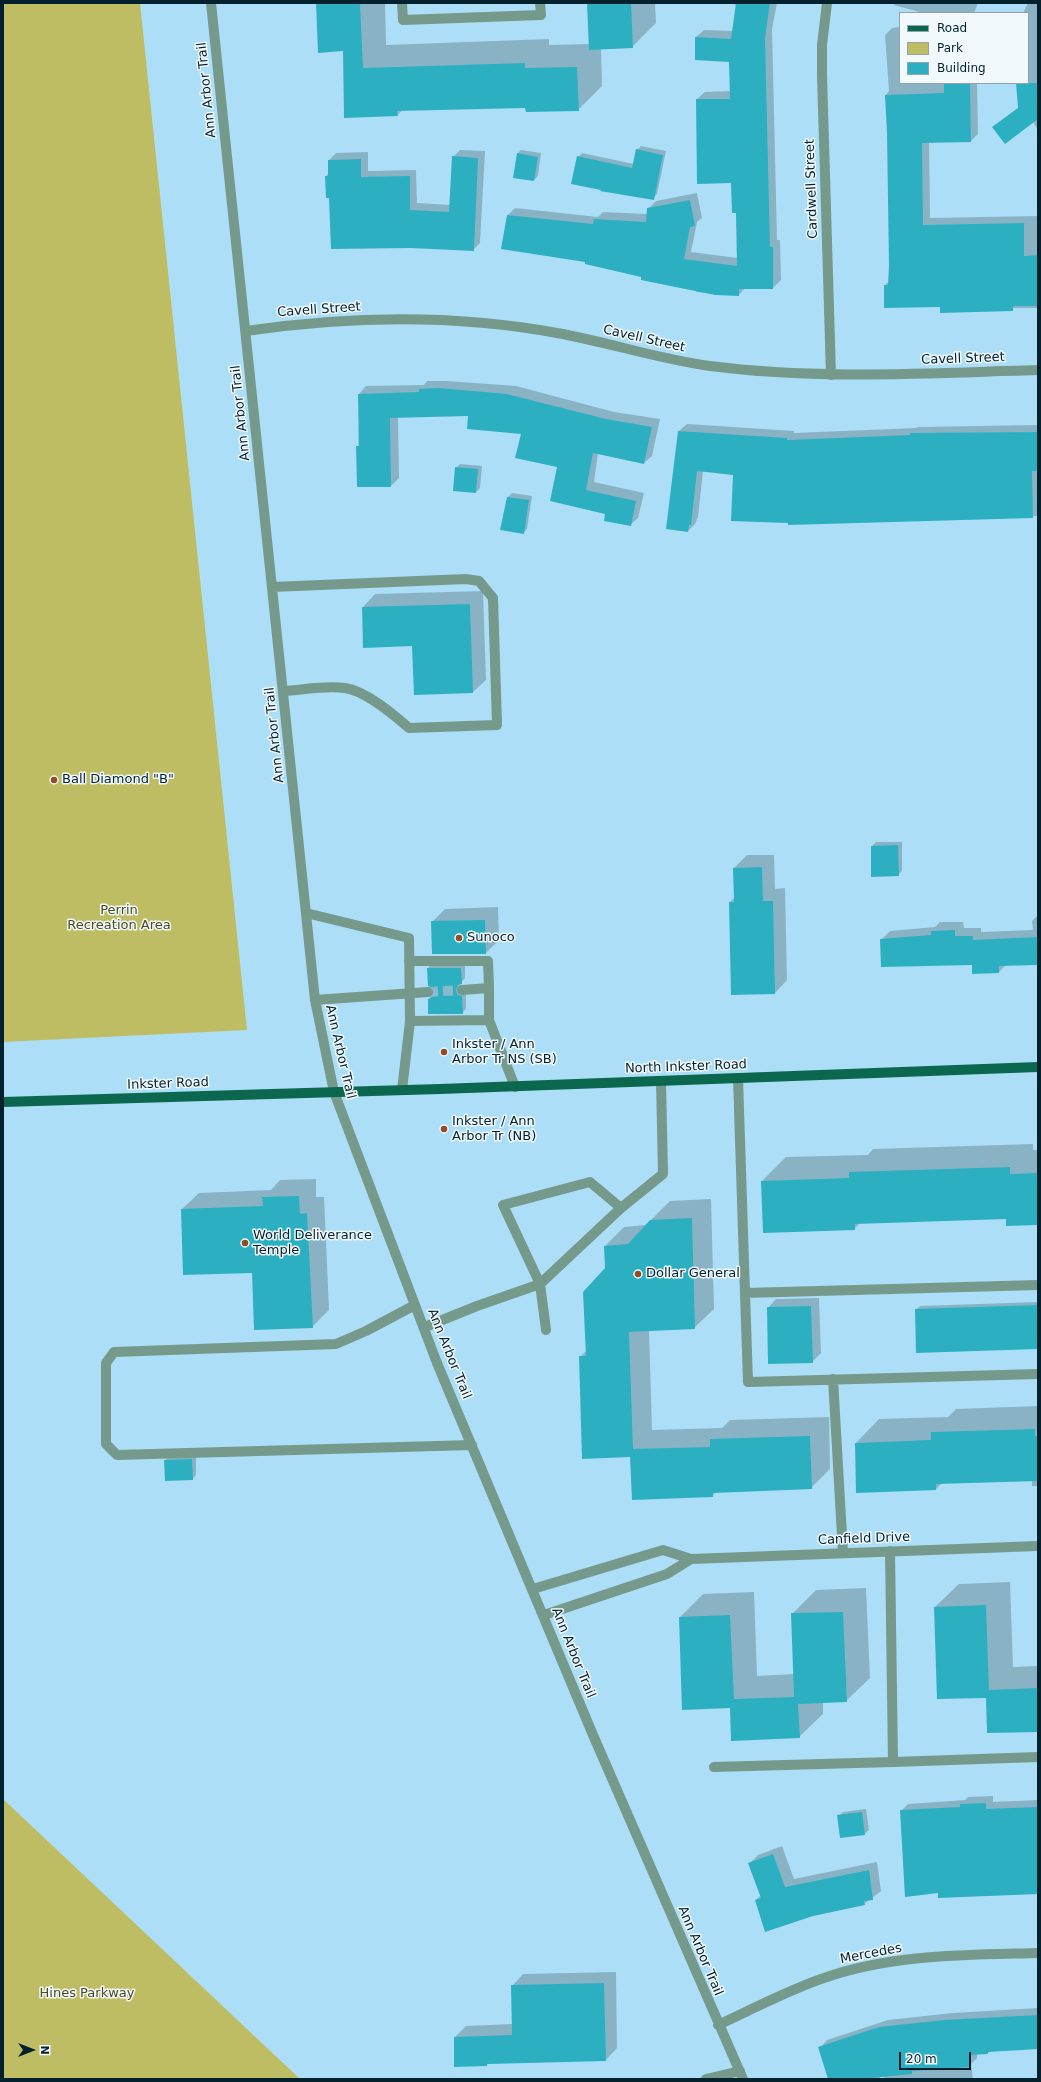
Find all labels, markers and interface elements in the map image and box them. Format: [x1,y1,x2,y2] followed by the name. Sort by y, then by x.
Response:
[899,12,1029,84] legend
[937,21,967,35] text: Road
[194,41,220,139] street label: Ann Arbor Trail
[937,41,963,55] text: Park
[937,61,986,75] text: Building
[802,139,822,239] street label: Cardwell Street
[277,299,361,321] street label: Cavell Street
[602,322,686,356] street label: Cavell Street
[921,350,1005,368] street label: Cavell Street
[228,364,254,462] street label: Ann Arbor Trail
[262,686,288,784] street label: Ann Arbor Trail
[62,772,174,788] place label: Ball Diamond "B"
[49,775,59,785] marker: Ball Diamond "B"
[67,903,171,934] park label: Perrin Recreation Area
[467,930,515,946] place label: Sunoco
[454,933,464,943] marker: Sunoco
[322,1003,358,1101] street label: Ann Arbor Trail
[452,1037,557,1068] place label: Inkster / Ann Arbor Tr NS (SB)
[439,1047,449,1057] marker: Inkster / Ann Arbor Tr NS (SB)
[625,1057,747,1077] street label: North Inkster Road
[127,1075,209,1093] street label: Inkster Road
[452,1114,536,1145] place label: Inkster / Ann Arbor Tr (NB)
[439,1124,449,1134] marker: Inkster / Ann Arbor Tr (NB)
[253,1228,372,1259] place label: World Deliverance Temple
[240,1238,250,1248] marker: World Deliverance Temple
[646,1266,740,1282] place label: Dollar General
[633,1269,643,1279] marker: Dollar General
[424,1307,474,1401] street label: Ann Arbor Trail
[818,1530,910,1548] street label: Canfield Drive
[548,1606,598,1700] street label: Ann Arbor Trail
[674,1904,726,1998] street label: Ann Arbor Trail
[839,1940,903,1968] street label: Mercedes
[40,1986,134,2002] park label: Hines Parkway
[12,2030,52,2070] north arrow
[901,2044,973,2070] scale bar
[38,2045,51,2055] text: N
[906,2052,937,2066] text: 20 m

